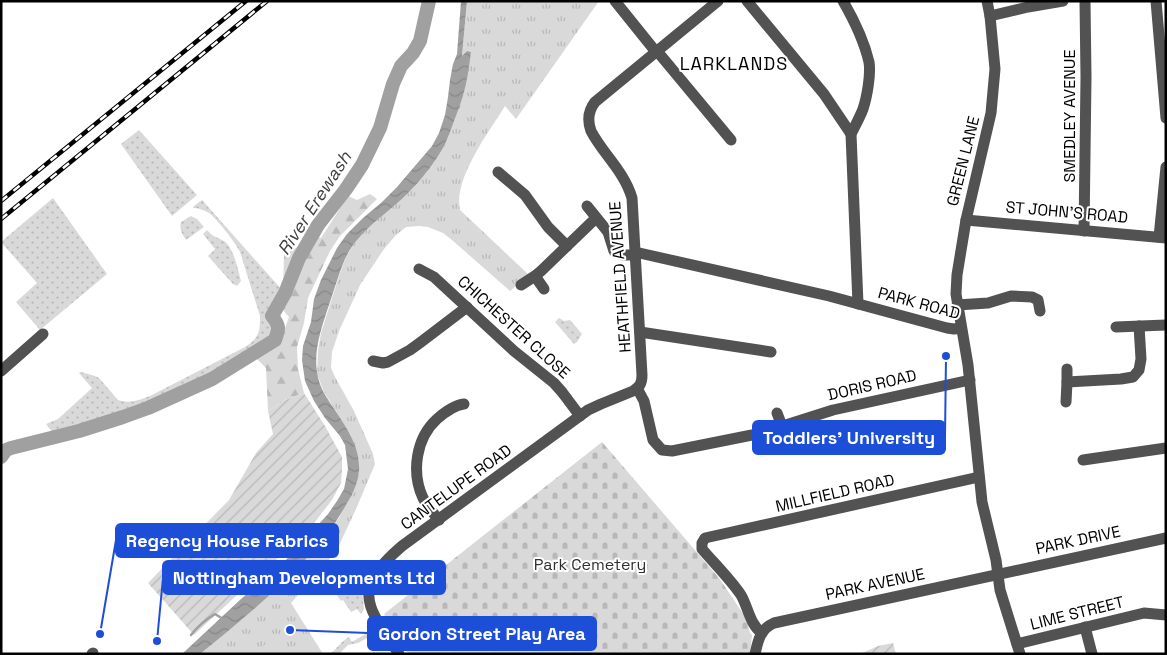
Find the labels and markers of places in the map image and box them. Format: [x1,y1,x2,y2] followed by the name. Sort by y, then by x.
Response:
[753,421,945,454] callout: Toddlers' University
[116,524,338,557] callout: Regency House Fabrics
[163,561,445,594] callout: Nottingham Developments Ltd
[368,617,596,650] callout: Gordon Street Play Area

